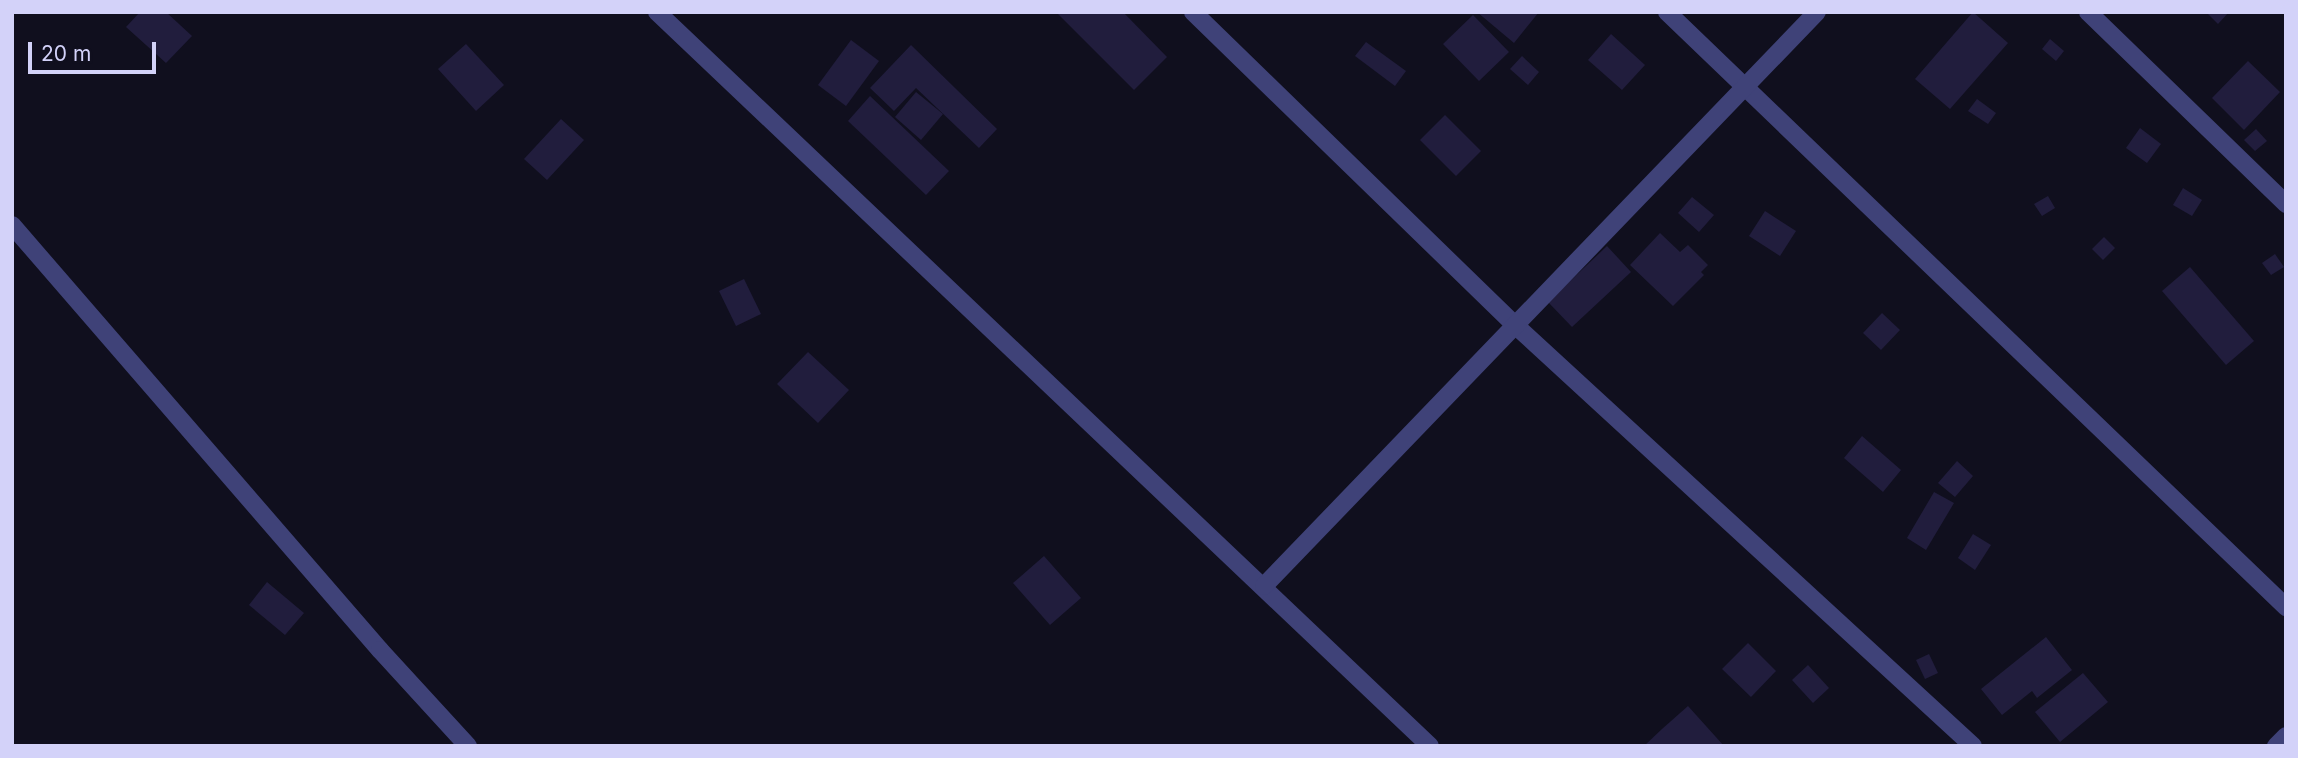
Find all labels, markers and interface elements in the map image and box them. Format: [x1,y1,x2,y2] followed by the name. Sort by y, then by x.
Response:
[32,28,159,72] scale bar
[41,41,91,66] text: 20 m

